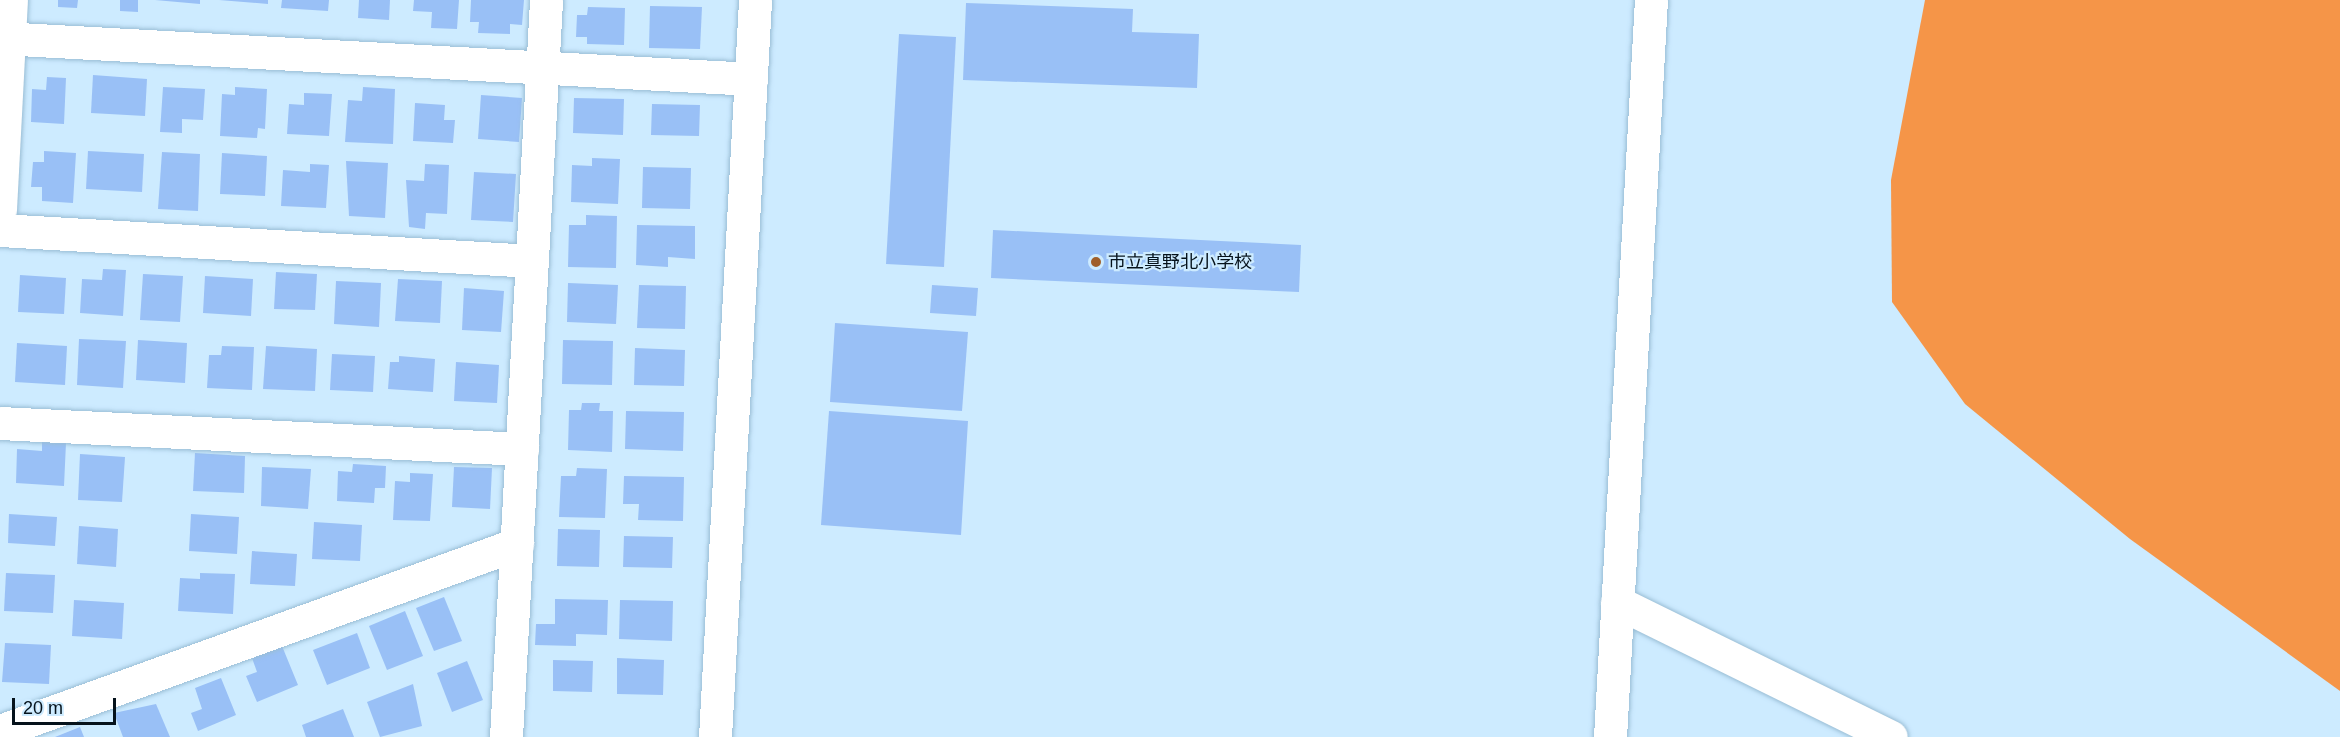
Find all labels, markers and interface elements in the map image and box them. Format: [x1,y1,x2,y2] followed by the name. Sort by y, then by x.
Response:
[1108,251,1252,273] place label: 市立真野北小学校
[1089,255,1103,269] marker: 市立真野北小学校
[15,686,118,724] scale bar
[23,698,63,718] text: 20 m

